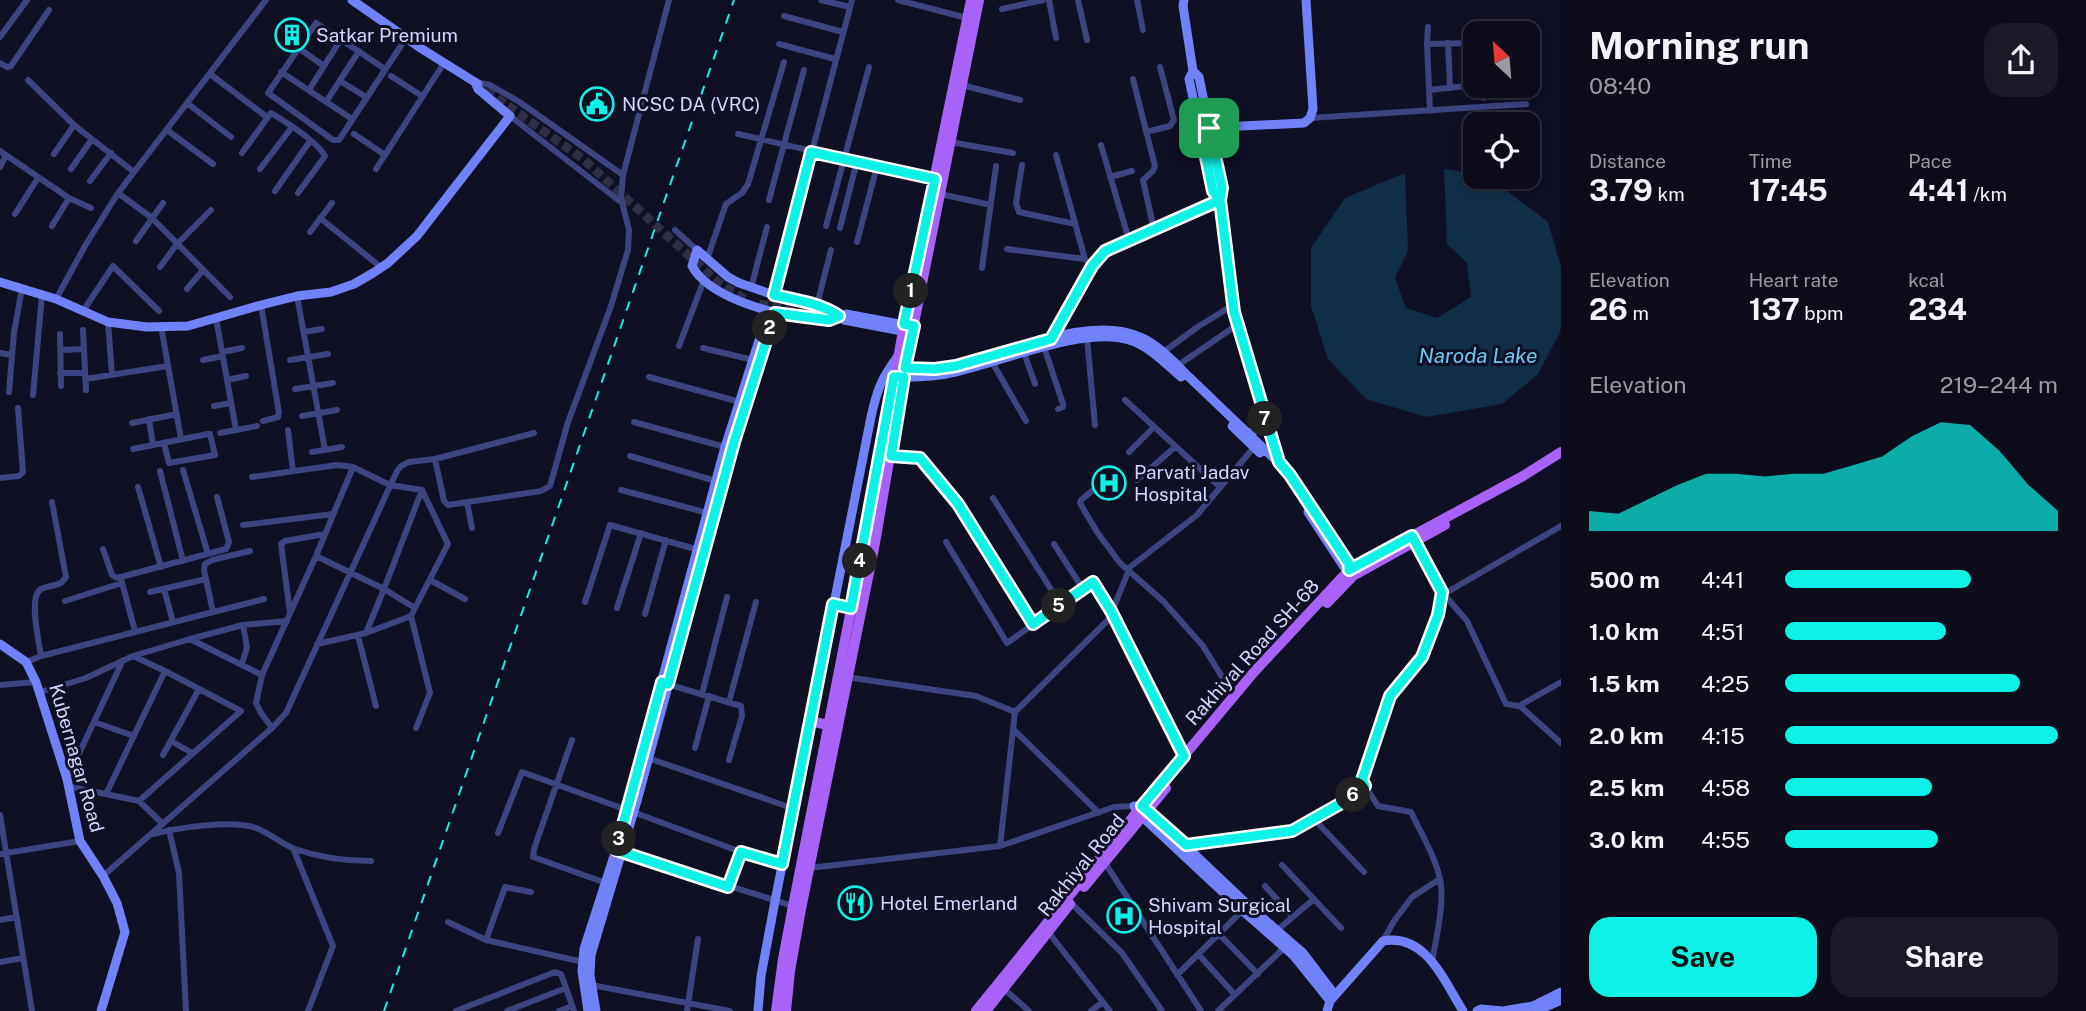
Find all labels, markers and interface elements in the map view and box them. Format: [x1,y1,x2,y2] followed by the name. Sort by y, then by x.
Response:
[273,16,311,54] building icon: Satkar Premium
[1463,21,1540,98] north arrow
[1463,21,1540,189] map controls
[1589,23,1810,68] text: Morning run
[1984,23,2058,97] button: share
[316,24,458,46] place label: Satkar Premium
[1589,72,1651,99] text: 08:40
[578,85,616,123] public building icon: NCSC DA (VRC)
[622,93,760,115] place label: NCSC DA (VRC)
[1179,98,1239,158] pin
[1190,109,1228,147] icon: arrive
[1463,112,1540,189] button: locate
[1589,150,1666,172] text: Distance
[1749,150,1792,172] text: Time
[1908,150,1952,172] text: Pace
[1589,172,1653,208] text: 3.79
[1749,172,1828,208] text: 17:45
[1908,172,1969,208] text: 4:41
[1653,183,1685,205] text: km
[1969,183,2007,205] text: /km
[1589,269,1670,291] text: Elevation
[1749,269,1838,291] text: Heart rate
[1908,269,1945,291] text: kcal
[894,274,928,308] pin: 1
[906,279,915,301] text: 1
[1589,291,1628,327] text: 26
[1749,291,1800,327] text: 137
[1908,291,1967,327] text: 234
[1628,302,1649,324] text: m
[1800,302,1843,324] text: bpm
[752,310,788,346] pin: 2
[763,316,776,338] text: 2
[1419,343,1537,368] water label: Naroda Lake
[1589,371,1687,398] text: Elevation
[1940,371,2058,398] text: 219–244 m
[1248,402,1282,436] pin: 7
[1259,407,1270,429] text: 7
[1134,461,1250,505] place label: Parvati Jadav Hospital
[1090,464,1128,502] hospital icon: Parvati Jadav Hospital
[842,544,878,578] pin: 4
[853,549,866,571] text: 4
[1589,566,1660,593] text: 500 m
[1701,566,1744,593] text: 4:41
[1181,575,1323,729] street label: Rakhiyal Road SH-68
[1042,588,1076,624] pin: 5
[1052,594,1065,616] text: 5
[1589,618,1659,645] text: 1.0 km
[1701,618,1745,645] text: 4:51
[1589,670,1660,697] text: 1.5 km
[1701,670,1750,697] text: 4:25
[45,681,109,835] street label: Kubernagar Road
[1589,722,1664,749] text: 2.0 km
[1701,722,1745,749] text: 4:15
[1589,774,1664,801] text: 2.5 km
[1701,774,1750,801] text: 4:58
[1336,778,1370,812] pin: 6
[1346,783,1359,805] text: 6
[1033,809,1129,921] street label: Rakhiyal Road
[602,822,636,856] pin: 3
[1589,826,1664,853] text: 3.0 km
[1701,826,1750,853] text: 4:55
[612,827,625,849] text: 3
[836,884,874,922] restaurant icon: Hotel Emerland
[880,892,1018,914] place label: Hotel Emerland
[1148,894,1291,938] place label: Shivam Surgical Hospital
[1105,897,1143,935] hospital icon: Shivam Surgical Hospital
[1589,917,1817,997] button: Save
[1831,917,2058,997] button: Share

